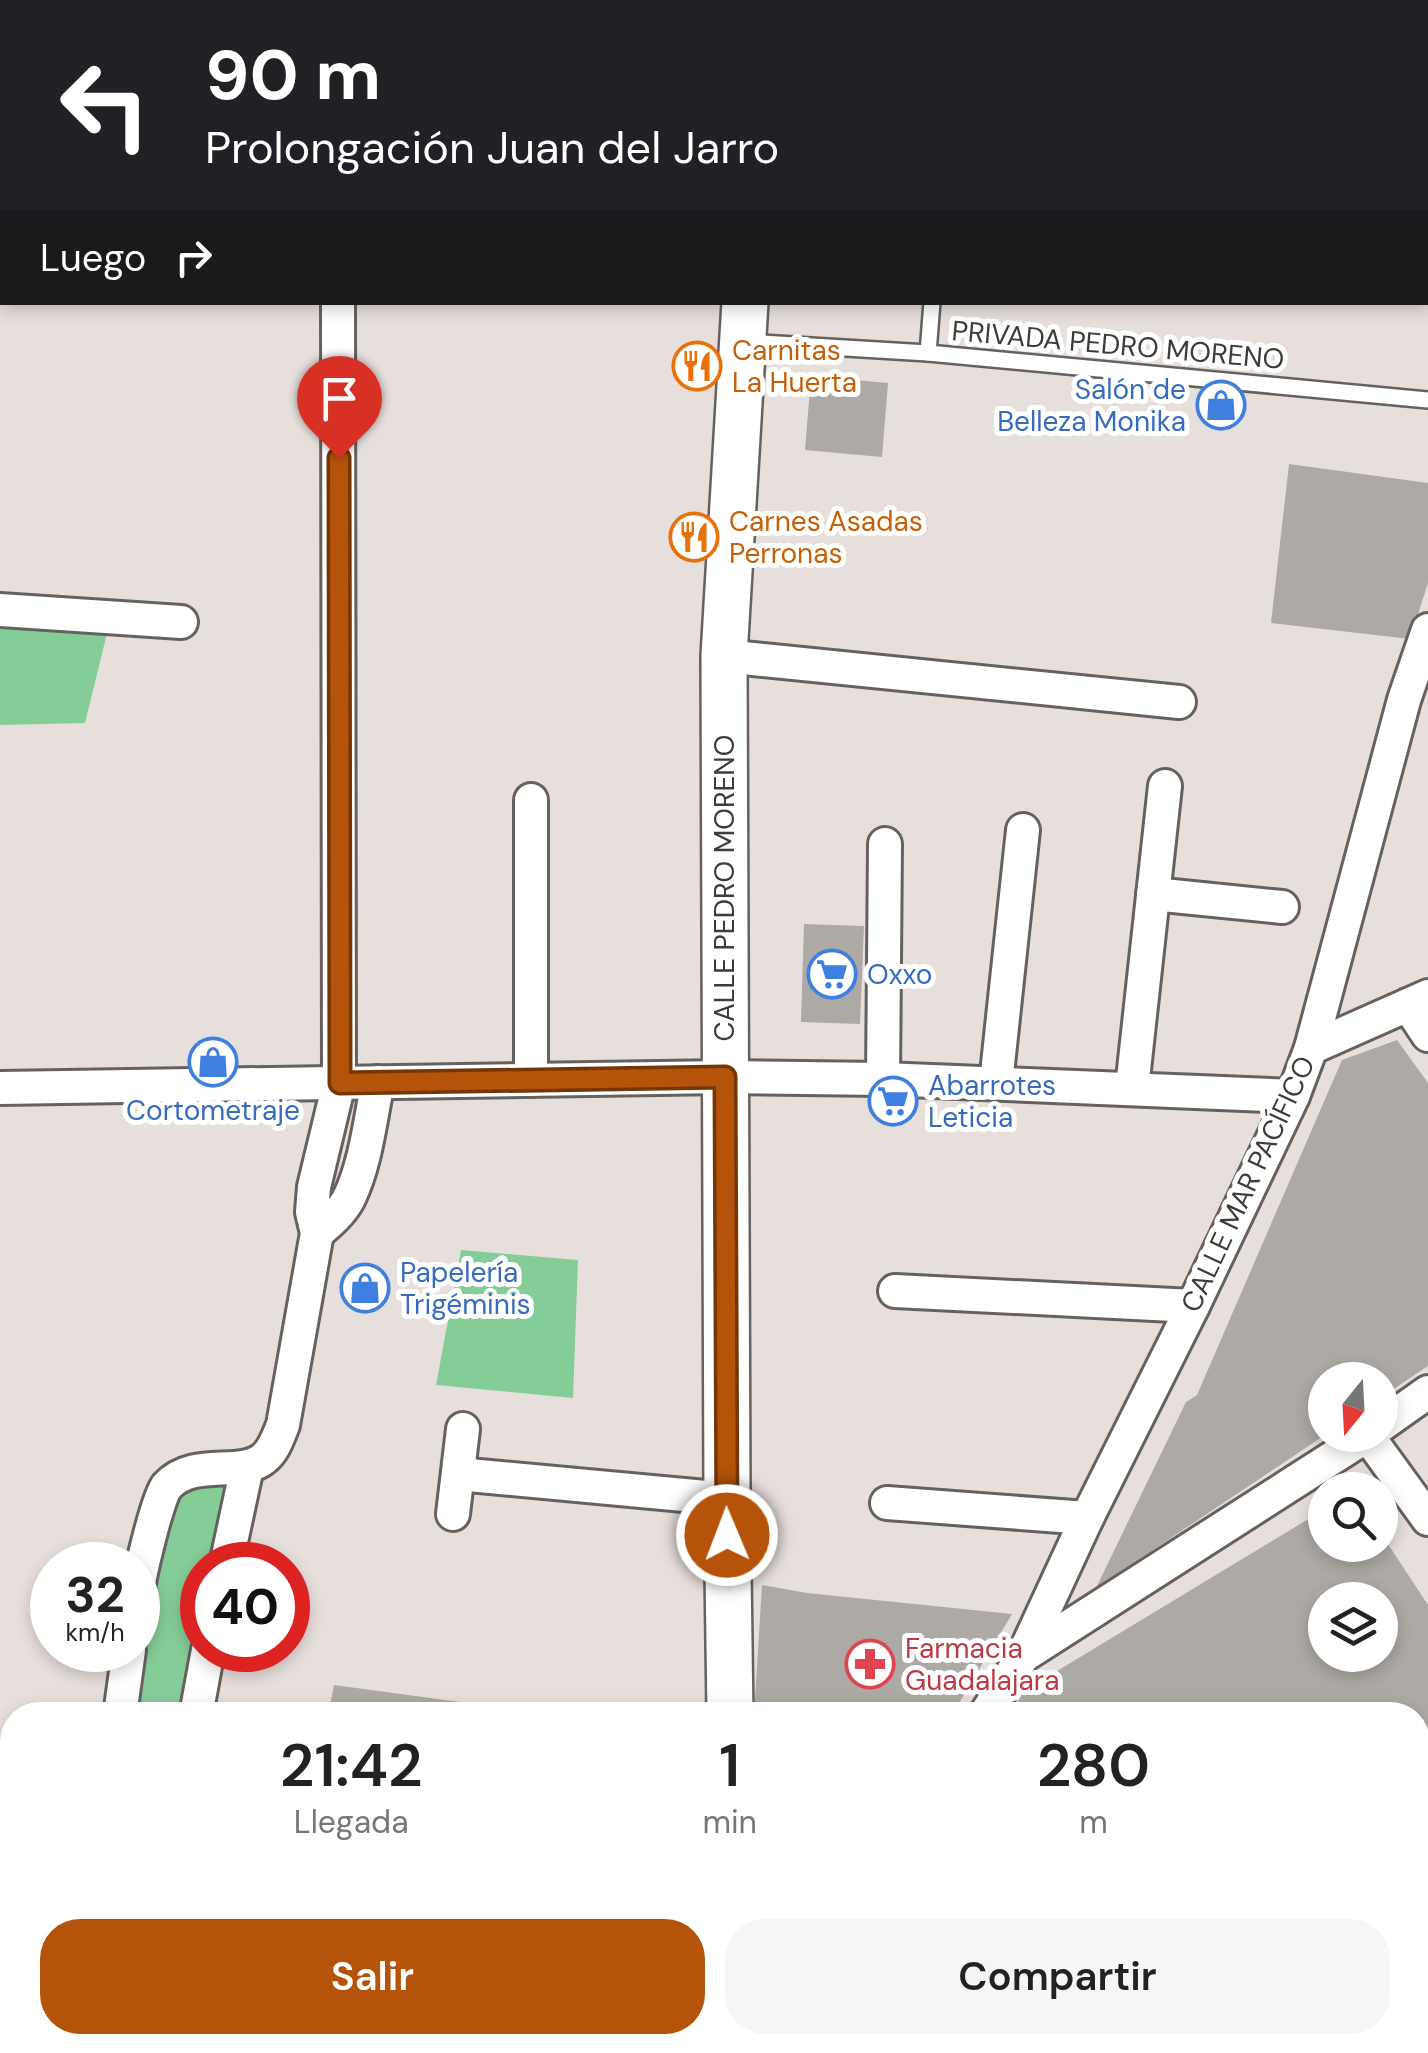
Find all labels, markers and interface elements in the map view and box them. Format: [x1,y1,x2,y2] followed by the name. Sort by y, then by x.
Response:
[205,30,381,121] text: 90 m
[40,40,170,170] icon: left
[205,118,779,177] text: Prolongación Juan del Jarro
[166,230,221,285] icon: right
[40,233,146,283] text: Luego
[950,312,1286,378] street label: PRIVADA PEDRO MORENO
[732,332,857,401] place label: Carnitas La Huerta
[671,340,723,392] restaurant icon: Carnitas La Huerta
[297,356,382,459] pin
[312,371,367,426] icon: arrive
[997,371,1186,440] place label: Salón de Belleza Monika
[1195,379,1247,431] shop icon: Salón de Belleza Monika
[729,503,923,572] place label: Carnes Asadas Perronas
[668,511,720,563] restaurant icon: Carnes Asadas Perronas
[706,735,743,1041] street label: CALLE PEDRO MORENO
[806,948,858,1000] supermarket icon: Oxxo
[867,956,932,993] place label: Oxxo
[187,1036,239,1088] shop icon: Cortometraje
[1172,1050,1324,1318] street label: CALLE MAR PACÍFICO
[928,1067,1056,1136] place label: Abarrotes Leticia
[867,1075,919,1127] supermarket icon: Abarrotes Leticia
[126,1092,300,1129] place label: Cortometraje
[400,1254,531,1323] place label: Papelería Trigéminis
[339,1262,391,1314] shop icon: Papelería Trigéminis
[1308,1362,1398,1452] north arrow
[1308,1362,1398,1672] map controls
[1308,1472,1398,1562] button: search
[675,1483,779,1587] position arrow
[180,1542,310,1672] speed limit sign: 40
[66,1562,125,1628] text: 32
[1308,1582,1398,1672] button: layers
[65,1616,125,1649] text: km/h
[905,1630,1059,1699] place label: Farmacia Guadalajara
[844,1638,896,1690] pharmacy icon: Farmacia Guadalajara
[280,1726,423,1805] text: 21:42
[719,1726,740,1805] text: 1
[1037,1726,1150,1805] text: 280
[294,1801,409,1843] text: Llegada
[702,1801,757,1843] text: min
[1079,1801,1108,1843] text: m
[40,1919,705,2034] button: Salir
[725,1919,1390,2034] button: Compartir

